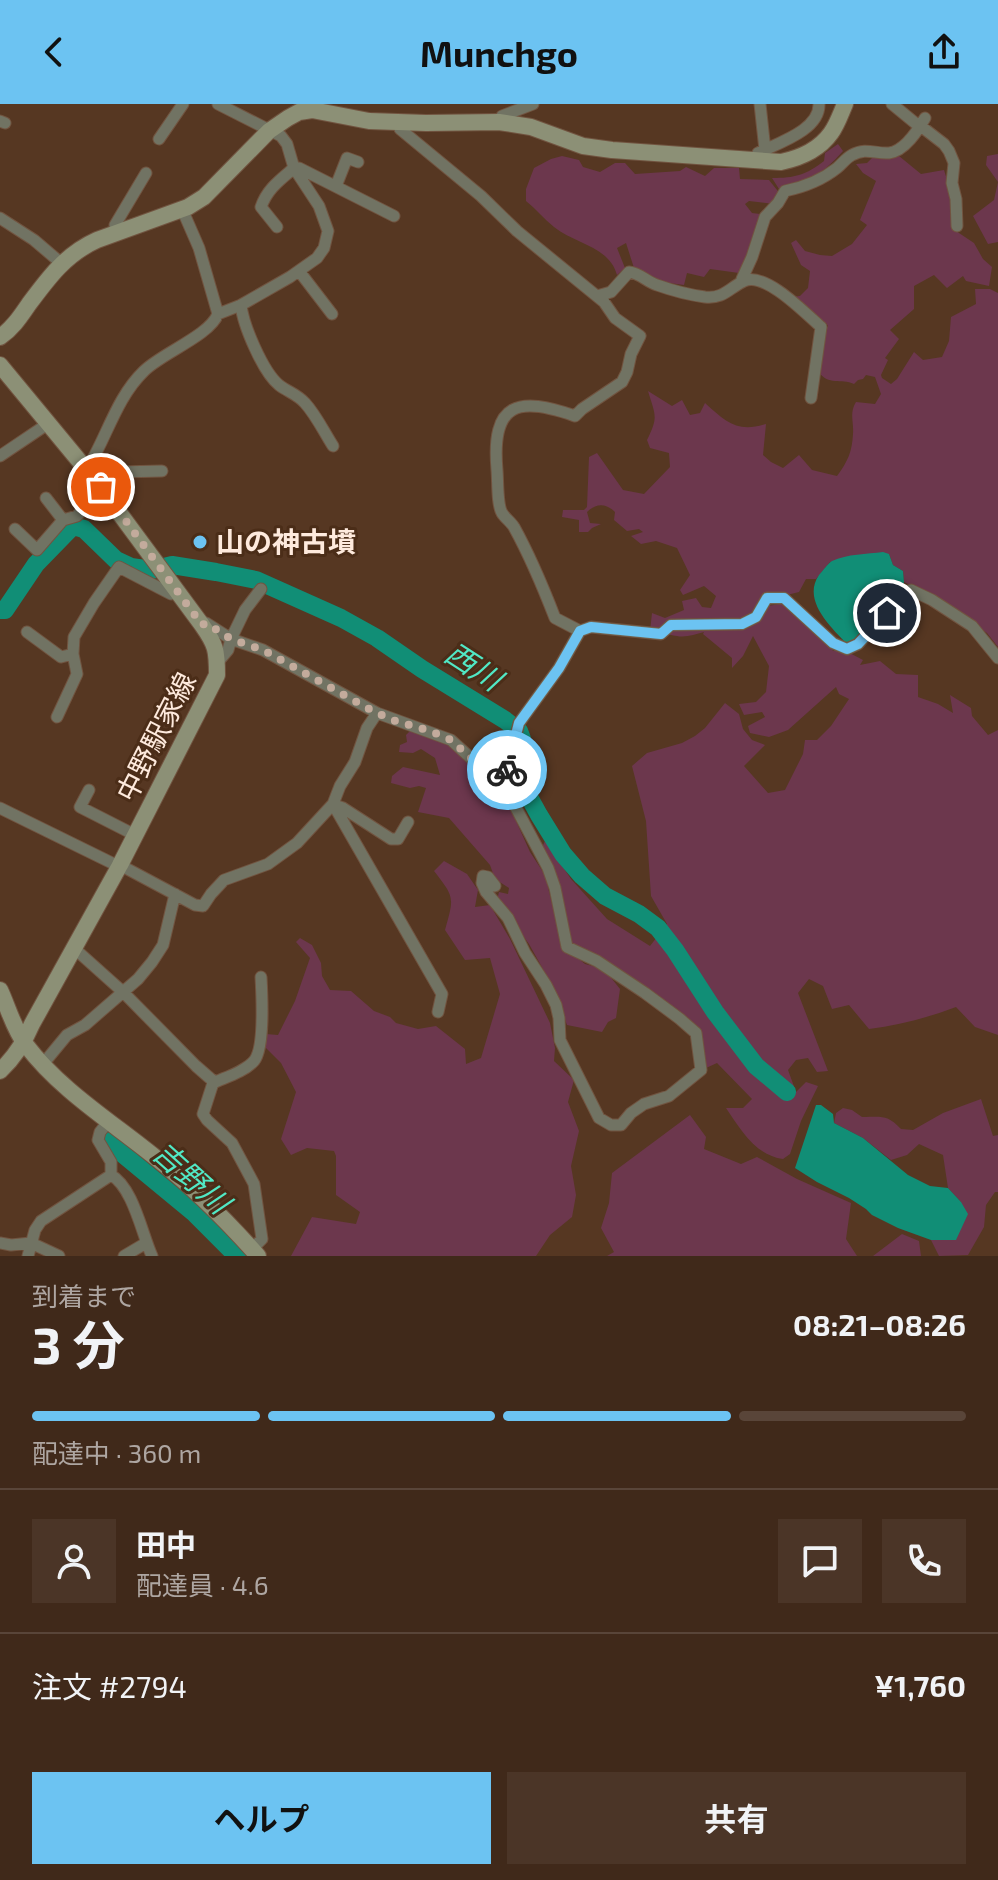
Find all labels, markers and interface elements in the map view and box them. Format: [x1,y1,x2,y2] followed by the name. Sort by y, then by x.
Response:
[32,30,76,74] icon: back
[922,30,966,74] icon: share
[420,31,578,74] text: Munchgo
[67,453,135,521] pin
[79,465,123,509] icon: bag
[216,524,356,558] place label: 山の神古墳
[191,533,209,551] marker: 山の神古墳
[853,579,921,647] pin
[865,591,909,635] icon: home
[439,634,512,698] water label: 西川
[108,666,202,807] street label: 中野駅家線
[467,730,547,810] courier
[485,748,529,792] icon: bike
[147,1133,240,1222] water label: 吉野川
[32,1280,136,1311] text: 到着まで
[793,1306,966,1342] text: 08:21–08:26
[32,1312,125,1374] text: 3 分
[32,1437,201,1468] text: 配達中 · 360 m
[32,1519,116,1603] button: person
[778,1519,862,1603] button: chat
[882,1519,966,1603] button: phone
[136,1526,196,1562] text: 田中
[136,1569,269,1600] text: 配達員 · 4.6
[874,1667,966,1703] text: ¥1,760
[32,1668,187,1704] text: 注文 #2794
[32,1772,491,1864] button: ヘルプ
[507,1772,966,1864] button: 共有

